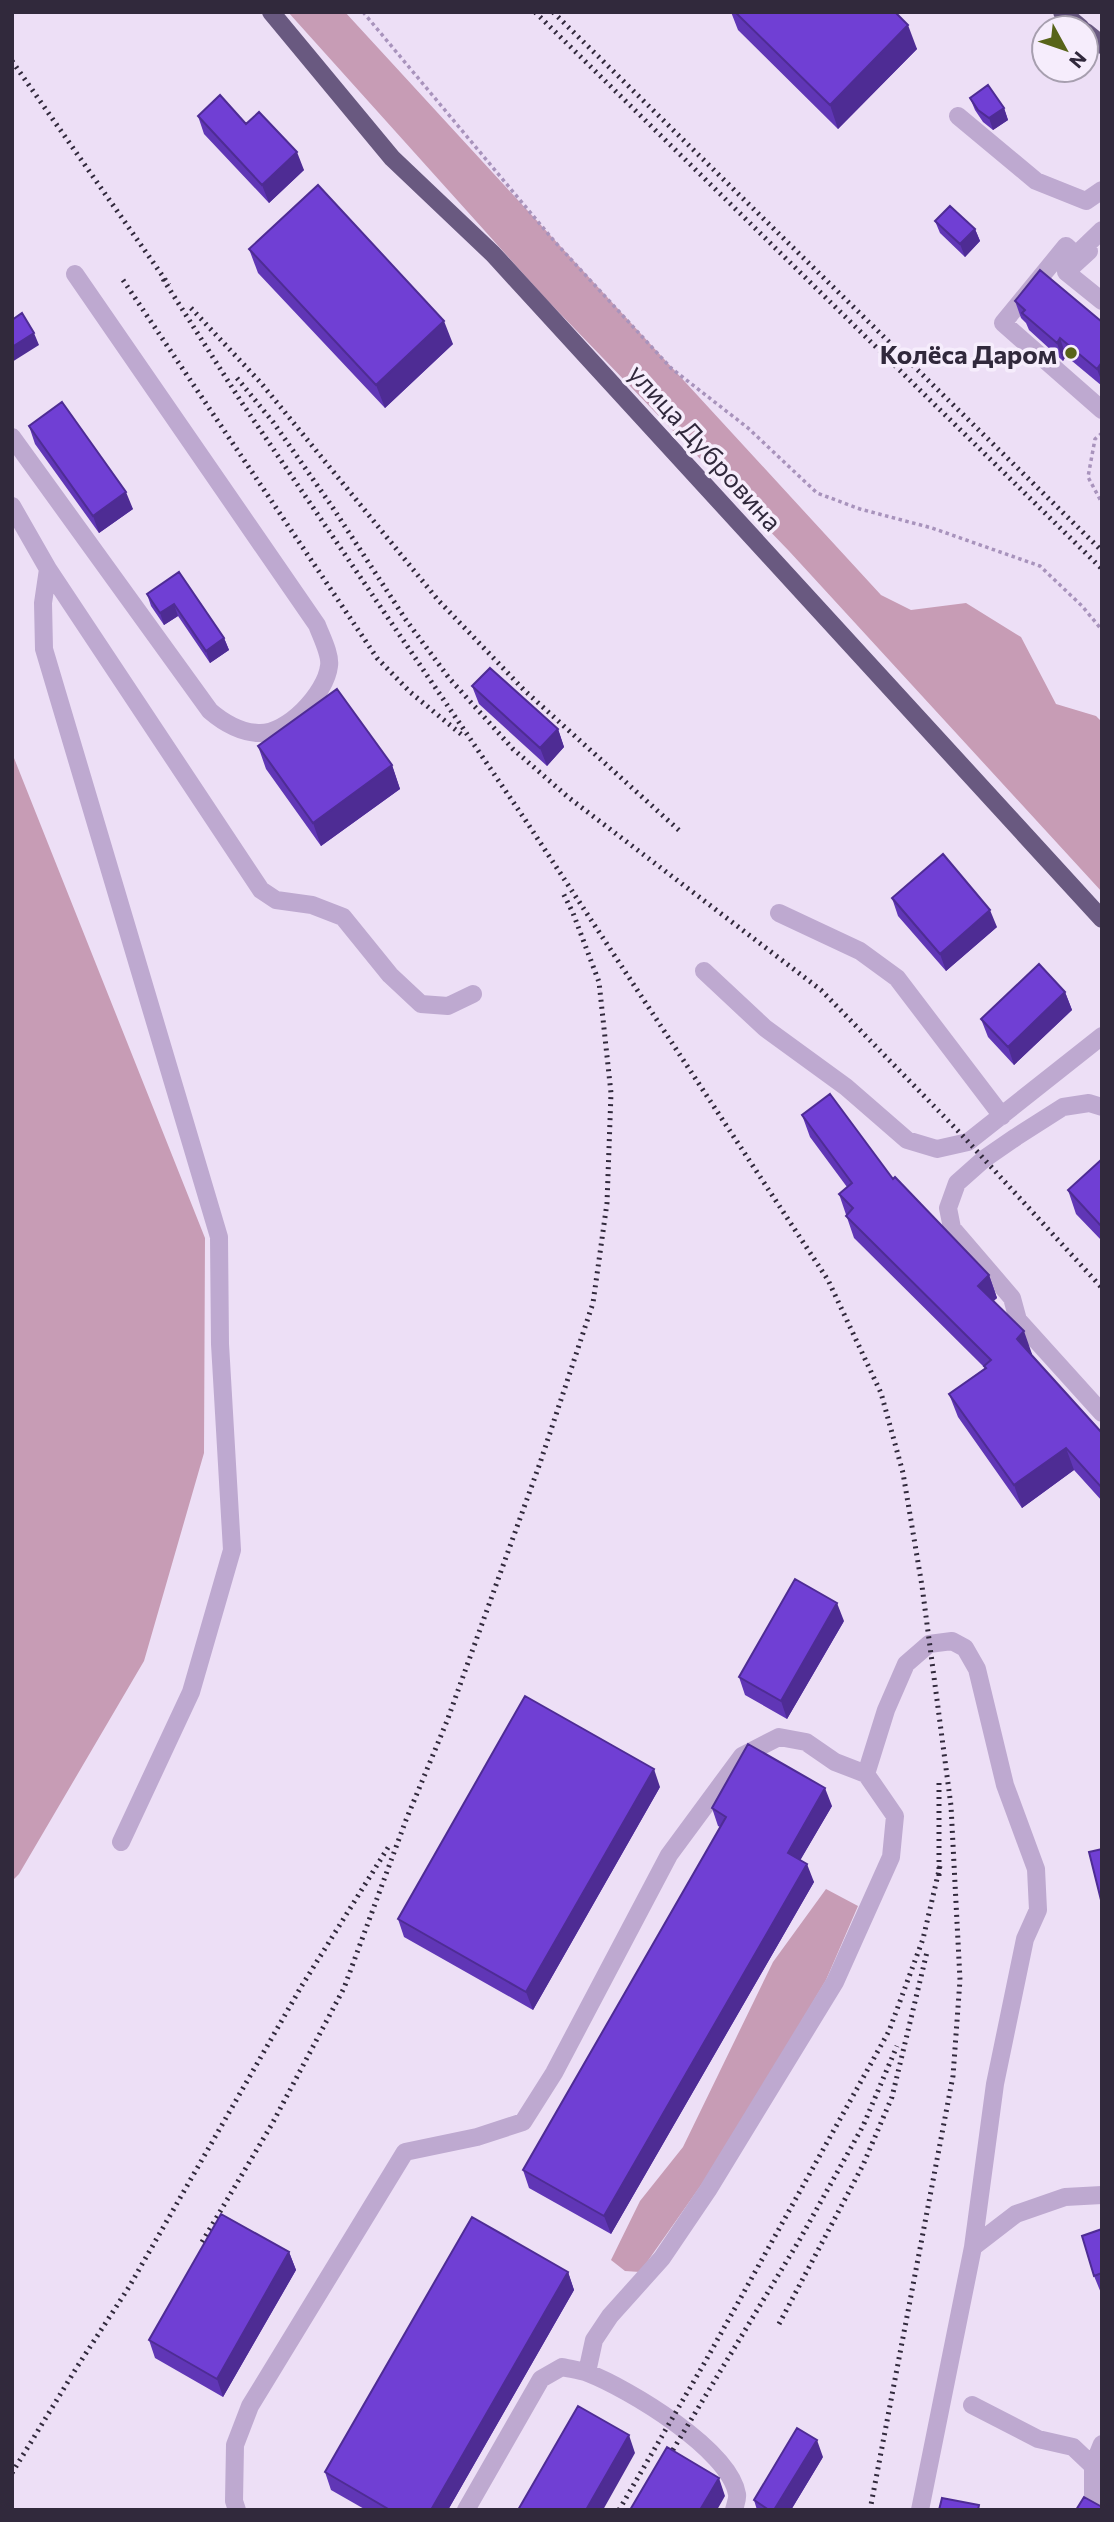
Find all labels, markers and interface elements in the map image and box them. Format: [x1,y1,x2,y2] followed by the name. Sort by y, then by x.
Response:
[1030,14,1100,84] north arrow
[1065,47,1092,73] text: N
[880,338,1057,369] place label: Колёса Даром
[1063,345,1079,361] marker: Колёса Даром
[623,357,789,537] street label: улица Дубровина

